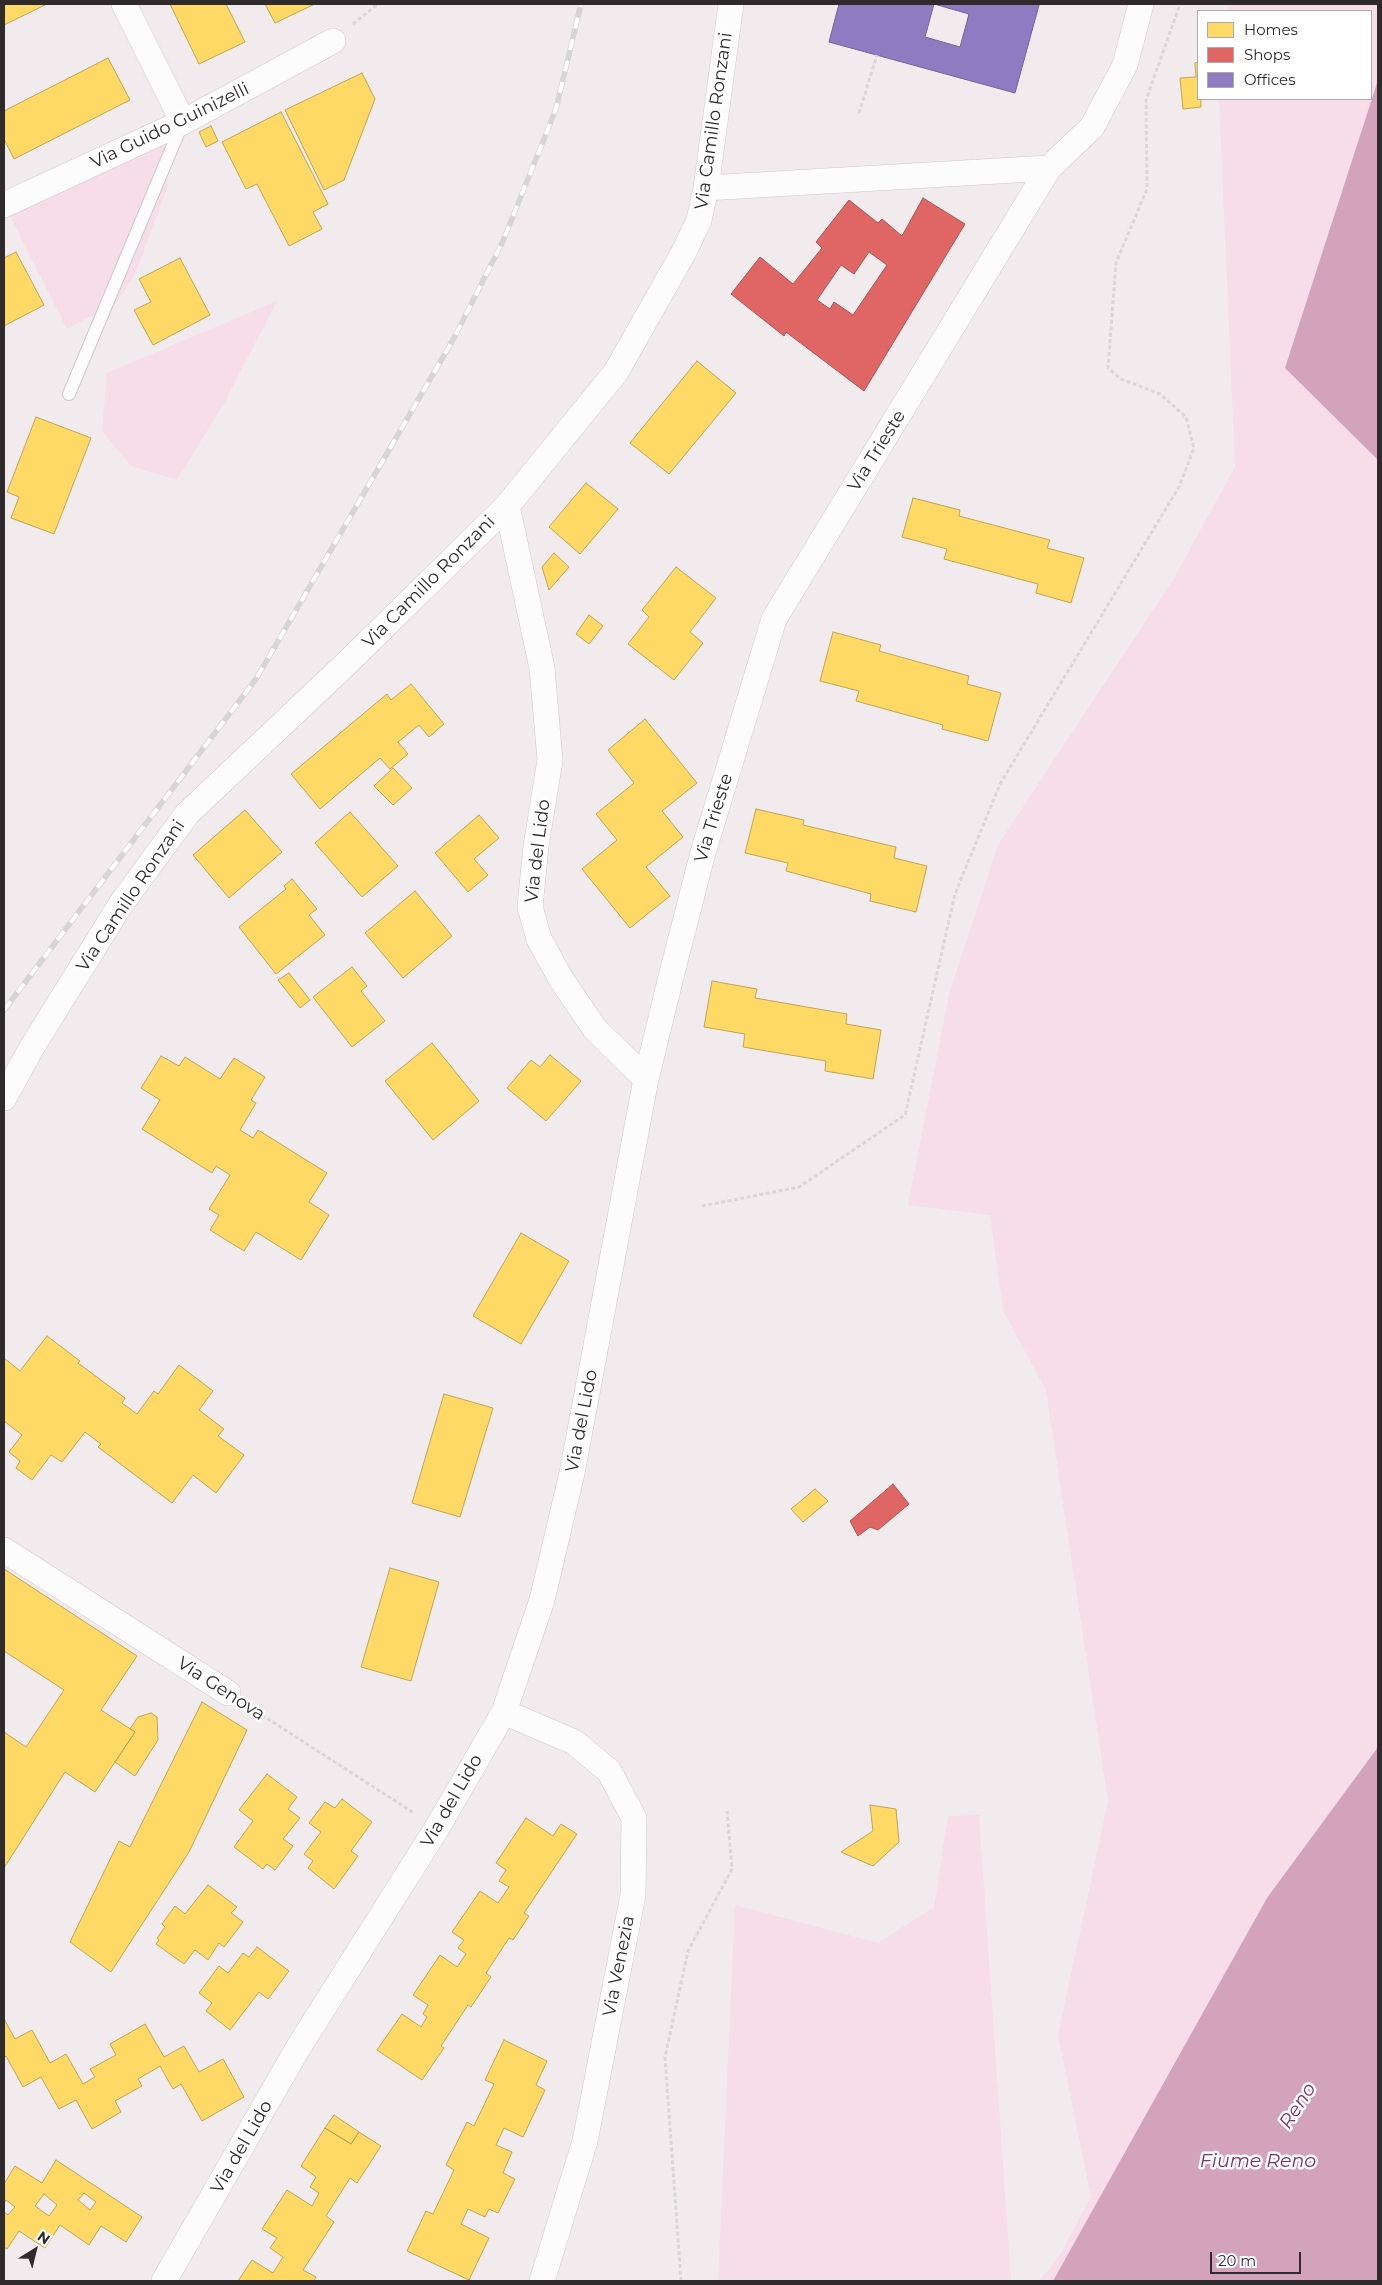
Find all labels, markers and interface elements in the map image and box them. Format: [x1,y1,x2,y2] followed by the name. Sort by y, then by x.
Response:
[1197,10,1372,100] legend
[1244,20,1298,39] text: Homes
[691,31,737,211] street label: Via Camillo Ronzani
[1244,45,1290,64] text: Shops
[1244,70,1296,89] text: Offices
[87,78,253,174] street label: Via Guido Guinizelli
[843,406,911,496] street label: Via Trieste
[358,511,500,653] street label: Via Camillo Ronzani
[690,771,738,865] street label: Via Trieste
[521,798,555,904] street label: Via del Lido
[72,816,190,976] street label: Via Camillo Ronzani
[561,1368,603,1474] street label: Via del Lido
[173,1653,269,1725] street label: Via Genova
[417,1751,487,1851] street label: Via del Lido
[599,1914,639,2018] street label: Via Venezia
[1275,2079,1321,2133] water label: Reno
[207,2097,277,2197] street label: Via del Lido
[1200,2150,1316,2172] water label: Fiume Reno
[10,2225,60,2275] north arrow
[34,2227,54,2248] text: N
[1212,2242,1303,2274] scale bar
[1218,2251,1256,2270] text: 20 m

